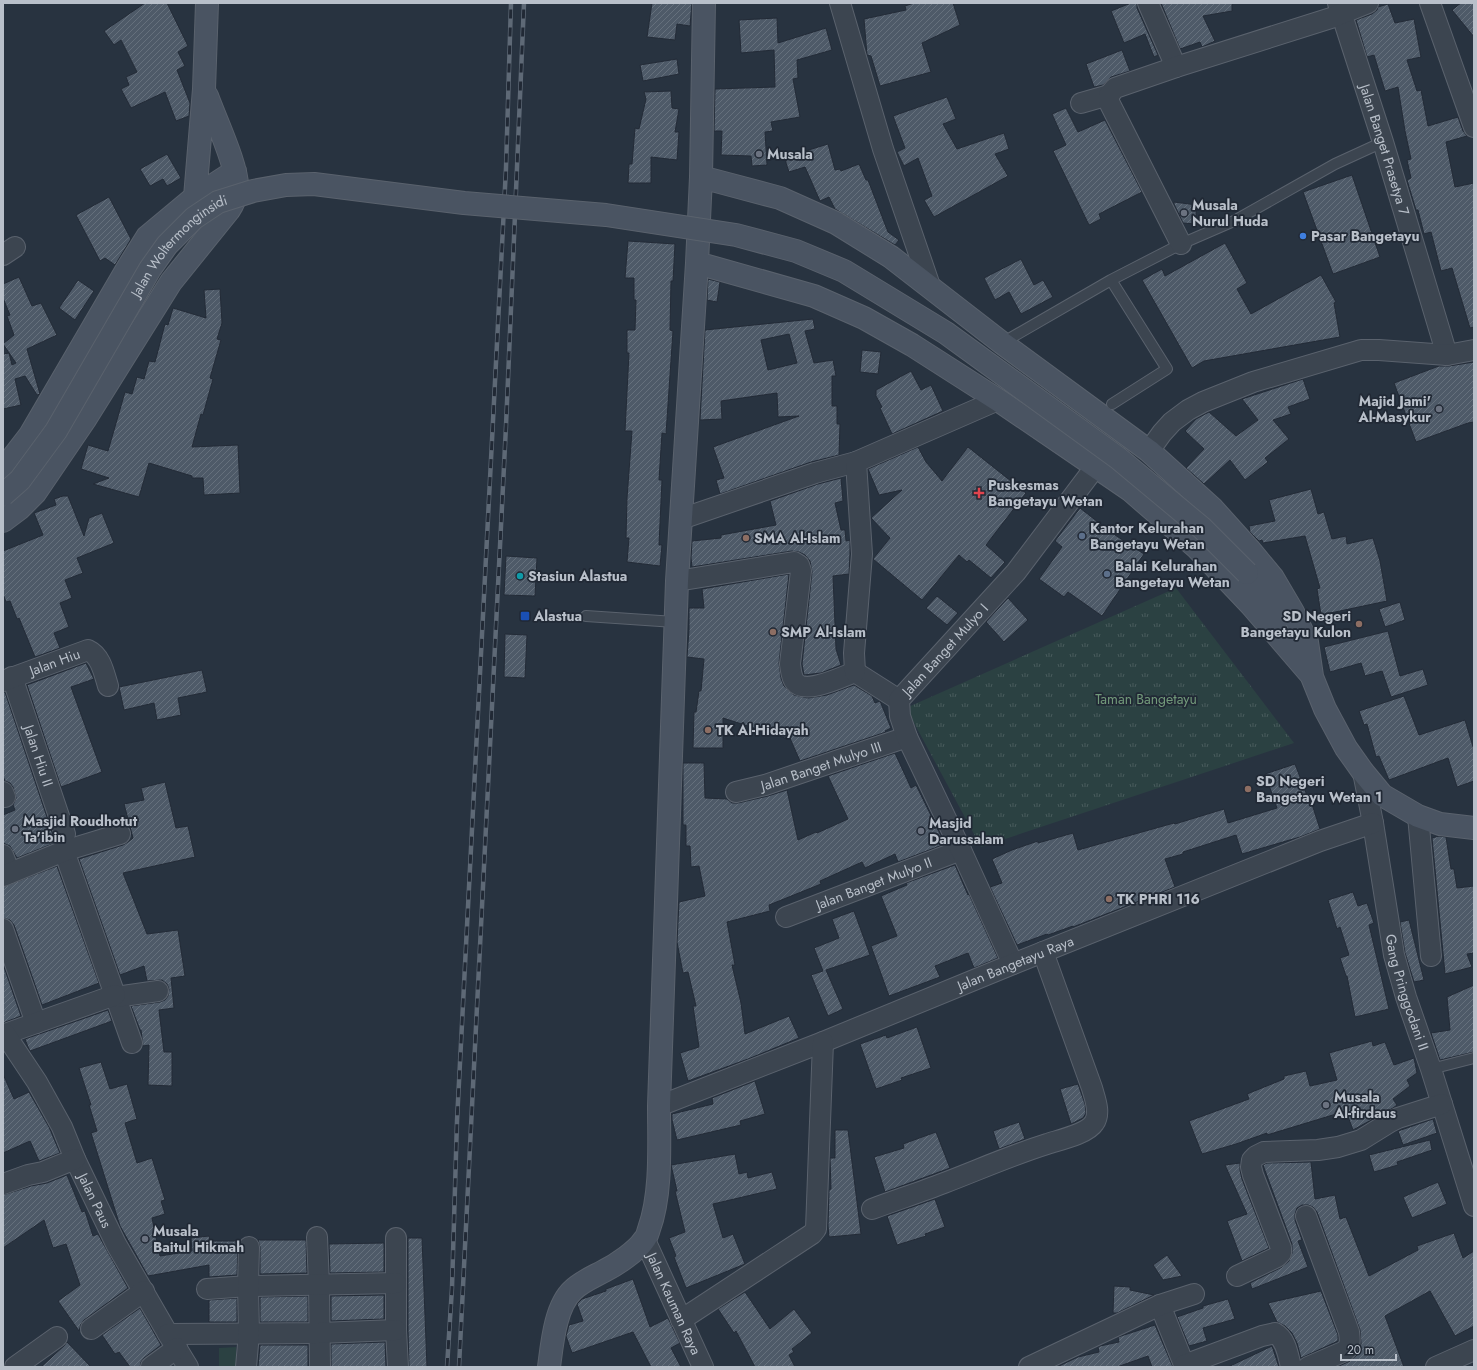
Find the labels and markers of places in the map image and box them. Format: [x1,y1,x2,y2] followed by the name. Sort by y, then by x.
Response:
[767,144,813,164] place label: Musala
[754,149,764,159] marker: Musala
[1192,195,1268,231] place label: Musala Nurul Huda
[1179,208,1189,218] marker: Musala Nurul Huda
[1311,226,1419,246] place label: Pasar Bangetayu
[1298,231,1308,241] marker: Pasar Bangetayu
[1357,391,1431,427] place label: Majid Jami' Al-Masykur
[1434,404,1444,414] marker: Majid Jami' Al-Masykur
[988,475,1103,511] place label: Puskesmas Bangetayu Wetan
[973,487,985,499] marker: Puskesmas Bangetayu Wetan
[1090,518,1205,554] place label: Kantor Kelurahan Bangetayu Wetan
[754,528,841,548] place label: SMA Al-Islam
[1077,531,1087,541] marker: Kantor Kelurahan Bangetayu Wetan
[741,533,751,543] marker: SMA Al-Islam
[1115,556,1230,592] place label: Balai Kelurahan Bangetayu Wetan
[528,566,627,586] place label: Stasiun Alastua
[1102,569,1112,579] marker: Balai Kelurahan Bangetayu Wetan
[515,571,525,581] marker: Stasiun Alastua
[533,606,582,626] place label: Alastua
[1241,606,1351,642] place label: SD Negeri Bangetayu Kulon
[519,610,531,622] marker: Alastua
[1354,619,1364,629] marker: SD Negeri Bangetayu Kulon
[781,622,866,642] place label: SMP Al-Islam
[768,627,778,637] marker: SMP Al-Islam
[716,720,809,740] place label: TK Al-Hidayah
[703,725,713,735] marker: TK Al-Hidayah
[1256,771,1382,807] place label: SD Negeri Bangetayu Wetan 1
[1243,784,1253,794] marker: SD Negeri Bangetayu Wetan 1
[23,811,138,847] place label: Masjid Roudhotut Ta'ibin
[929,813,1004,849] place label: Masjid Darussalam
[10,824,20,834] marker: Masjid Roudhotut Ta'ibin
[916,826,926,836] marker: Masjid Darussalam
[1117,889,1200,909] place label: TK PHRI 116
[1104,894,1114,904] marker: TK PHRI 116
[1333,1087,1397,1123] place label: Musala Al-firdaus
[1321,1100,1331,1110] marker: Musala Al-firdaus
[153,1221,244,1257] place label: Musala Baitul Hikmah
[140,1234,150,1244] marker: Musala Baitul Hikmah

